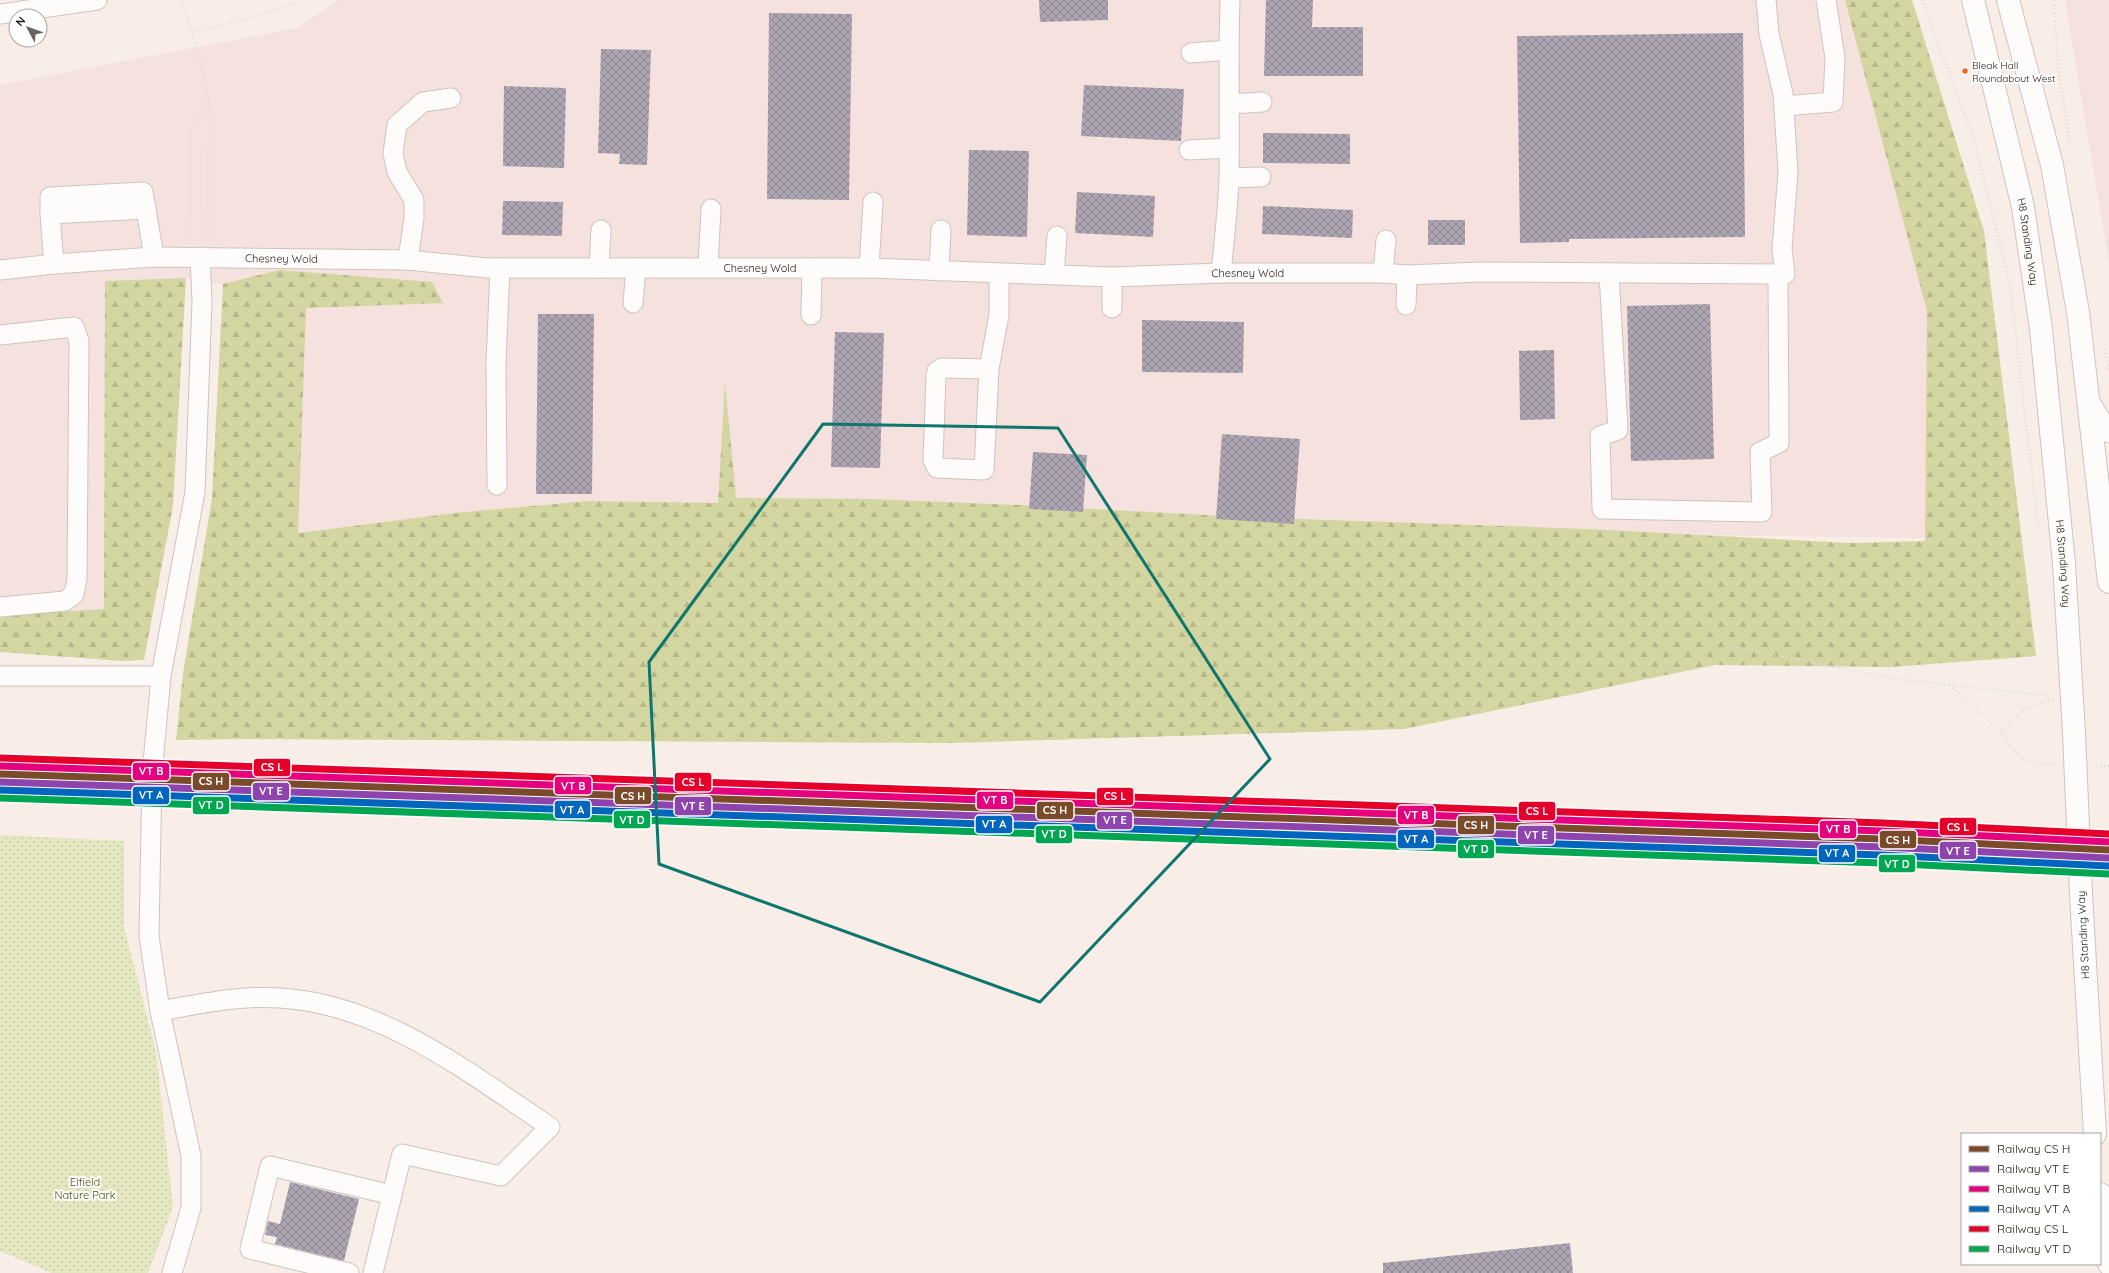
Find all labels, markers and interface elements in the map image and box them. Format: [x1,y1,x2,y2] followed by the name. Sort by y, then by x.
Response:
[8,8,48,48] north arrow
[13,14,28,29] text: N
[1972,59,2056,85] place label: Bleak Hall Roundabout West
[1960,66,1970,76] marker: Bleak Hall Roundabout West
[2014,196,2042,287] street label: H8 Standing Way
[245,251,318,266] street label: Chesney Wold
[724,261,796,275] street label: Chesney Wold
[1211,266,1284,280] street label: Chesney Wold
[2053,519,2074,608] street label: H8 Standing Way
[253,758,291,777] line badge: CS L
[261,760,283,774] text: CS L
[132,762,170,781] line badge: VT B
[139,764,163,778] text: VT B
[192,772,230,791] line badge: CS H
[674,772,712,792] line badge: CS L
[199,774,223,788] text: CS H
[682,775,704,789] text: CS L
[554,776,592,795] line badge: VT B
[561,779,585,793] text: VT B
[252,782,290,801] line badge: VT E
[259,784,283,798] text: VT E
[132,786,170,805] line badge: VT A
[614,786,652,805] line badge: CS H
[1096,787,1134,806] line badge: CS L
[139,788,163,802] text: VT A
[621,789,645,803] text: CS H
[1104,789,1126,803] text: CS L
[976,791,1014,810] line badge: VT B
[983,793,1007,807] text: VT B
[192,796,230,815] line badge: VT D
[674,796,712,816] line badge: VT E
[198,798,224,812] text: VT D
[681,799,705,813] text: VT E
[554,800,591,819] line badge: VT A
[1036,801,1074,820] line badge: CS H
[1518,801,1556,821] line badge: CS L
[560,803,584,817] text: VT A
[1043,803,1067,817] text: CS H
[1526,804,1548,818] text: CS L
[1397,805,1435,825] line badge: VT B
[1404,808,1428,822] text: VT B
[613,810,651,829] line badge: VT D
[1096,811,1133,830] line badge: VT E
[619,813,645,827] text: VT D
[1103,813,1127,827] text: VT E
[975,815,1013,834] line badge: VT A
[1457,815,1495,835] line badge: CS H
[982,817,1006,831] text: VT A
[1939,817,1977,836] line badge: CS L
[1464,818,1488,832] text: CS H
[1819,820,1857,839] line badge: VT B
[1947,820,1969,834] text: CS L
[1826,822,1850,836] text: VT B
[1035,825,1073,844] line badge: VT D
[1517,825,1555,845] line badge: VT E
[1041,827,1067,841] text: VT D
[1524,828,1548,842] text: VT E
[1397,829,1435,849] line badge: VT A
[1879,830,1917,849] line badge: CS H
[1404,832,1428,846] text: VT A
[1886,833,1910,847] text: CS H
[1457,839,1495,859] line badge: VT D
[1939,841,1977,860] line badge: VT E
[1463,842,1489,856] text: VT D
[1818,844,1856,863] line badge: VT A
[1946,844,1970,858] text: VT E
[1825,846,1849,860] text: VT A
[1878,854,1916,873] line badge: VT D
[1884,857,1910,871] text: VT D
[2074,890,2092,980] street label: H8 Standing Way
[1961,1133,2101,1265] legend
[1997,1141,2070,1156] text: Railway CS H
[1997,1161,2070,1176] text: Railway VT E
[54,1175,116,1202] park label: Elfield Nature Park
[1997,1181,2071,1196] text: Railway VT B
[1997,1201,2071,1216] text: Railway VT A
[1997,1221,2069,1236] text: Railway CS L
[1997,1241,2072,1256] text: Railway VT D

